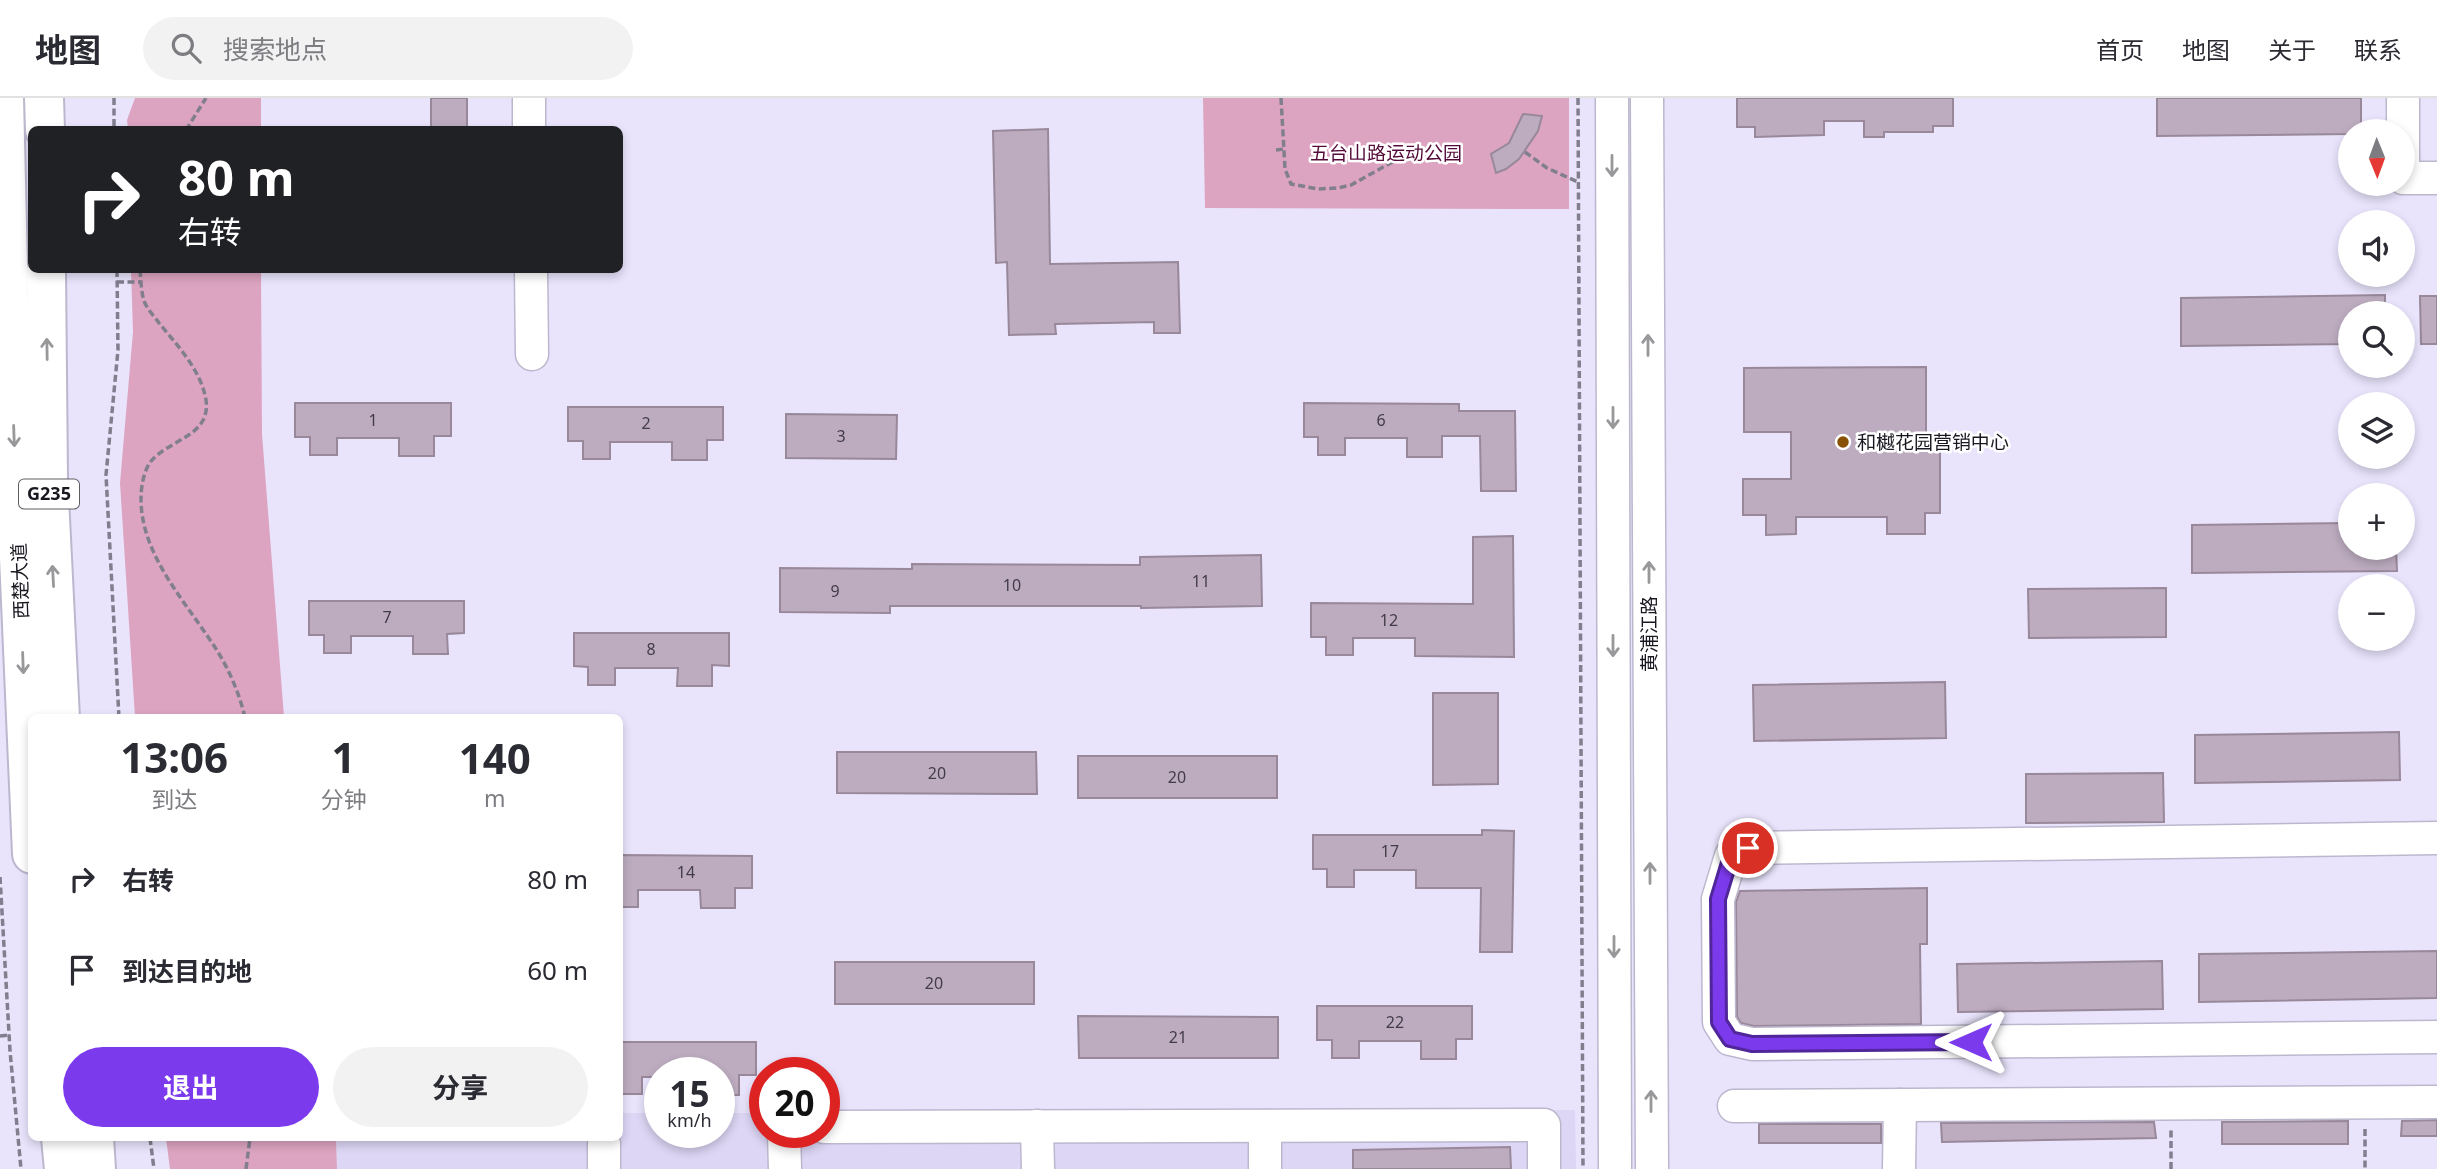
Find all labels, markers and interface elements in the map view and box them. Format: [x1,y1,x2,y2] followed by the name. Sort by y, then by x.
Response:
[143,17,633,80] search box
[35,27,101,72] text: 地图
[167,29,205,67] icon: search
[223,31,327,67] text: 搜索地点
[2096,33,2144,66] text: 首页
[2182,33,2230,66] text: 地图
[2268,33,2316,66] text: 关于
[2354,33,2402,66] text: 联系
[2338,119,2415,196] north arrow
[2338,119,2415,651] map controls
[1310,140,1462,166] park label: 五台山路运动公园
[178,144,295,210] text: 80 m
[63,154,154,245] icon: right
[1605,154,1619,177] one-way arrow
[178,210,242,253] text: 右转
[2338,210,2415,287] button: sound
[2338,301,2415,378] button: search
[1641,334,1655,357] one-way arrow
[40,337,54,360] one-way arrow
[2338,392,2415,469] button: layers
[1606,406,1620,429] one-way arrow
[368,409,378,431] house number: 1
[1376,409,1386,431] house number: 6
[641,412,651,434] house number: 2
[7,424,20,447] one-way arrow
[836,425,846,447] house number: 3
[1857,429,2009,455] place label: 和樾花园营销中心
[1835,434,1851,450] marker: 和樾花园营销中心
[19,480,79,508] road number: G235
[2338,483,2415,560] button: +
[6,543,34,619] street label: 西楚大道
[1642,561,1656,584] one-way arrow
[46,565,59,588] one-way arrow
[1192,570,1210,592] house number: 11
[1003,574,1021,596] house number: 10
[2338,574,2415,651] button: −
[830,580,840,602] house number: 9
[1636,596,1662,672] street label: 黄浦江路
[382,606,392,628] house number: 7
[1380,609,1398,631] house number: 12
[1606,634,1620,657] one-way arrow
[646,638,656,660] house number: 8
[17,651,30,674] one-way arrow
[120,728,228,785] text: 13:06
[331,728,355,785] text: 1
[459,729,531,786] text: 140
[928,762,946,784] house number: 20
[1168,766,1186,788] house number: 20
[484,782,505,814] text: m
[151,783,197,815] text: 到达
[320,783,366,815] text: 分钟
[1718,818,1778,878] pin
[1729,829,1767,867] icon: arrive
[1381,840,1399,862] house number: 17
[63,860,101,898] icon: right
[527,861,588,897] text: 80 m
[677,861,695,883] house number: 14
[122,862,174,898] text: 右转
[1643,862,1657,885] one-way arrow
[1607,935,1621,958] one-way arrow
[63,951,101,989] icon: arrive
[527,952,588,988] text: 60 m
[122,953,252,989] text: 到达目的地
[925,972,943,994] house number: 20
[1934,1005,2008,1079] position arrow
[1386,1011,1404,1033] house number: 22
[1169,1026,1187,1048] house number: 21
[63,1047,319,1127] button: 退出
[333,1047,588,1127] button: 分享
[749,1057,840,1148] speed limit sign: 20
[669,1070,710,1117] text: 15
[1644,1090,1658,1113] one-way arrow
[667,1108,712,1132] text: km/h

